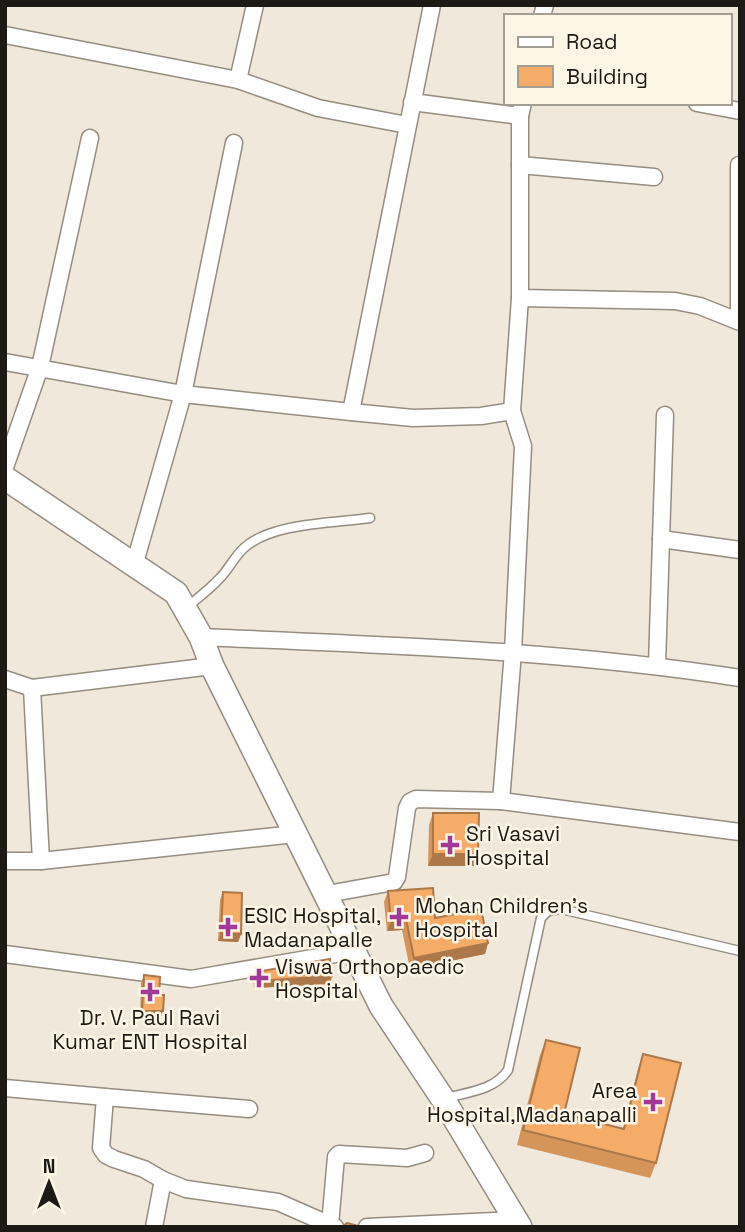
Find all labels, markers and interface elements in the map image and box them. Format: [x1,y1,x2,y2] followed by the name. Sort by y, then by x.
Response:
[504,14,731,105] legend
[566,28,618,55] text: Road
[566,63,648,90] text: Building
[466,820,560,871] place label: Sri Vasavi Hospital
[440,835,460,855] marker: Sri Vasavi Hospital
[415,892,588,943] place label: Mohan Children's Hospital
[244,902,381,953] place label: ESIC Hospital, Madanapalle
[389,907,409,927] marker: Mohan Children's Hospital
[218,917,238,937] marker: ESIC Hospital, Madanapalle
[275,953,465,1004] place label: Viswa Orthopaedic Hospital
[249,968,269,988] marker: Viswa Orthopaedic Hospital
[140,982,160,1002] marker: Dr. V. Paul Ravi Kumar ENT Hospital
[52,1004,248,1055] place label: Dr. V. Paul Ravi Kumar ENT Hospital
[427,1077,637,1128] place label: Area Hospital,Madanapalli
[643,1092,663,1112] marker: Area Hospital,Madanapalli
[14,1148,84,1218] north arrow
[43,1154,55,1179] text: N

